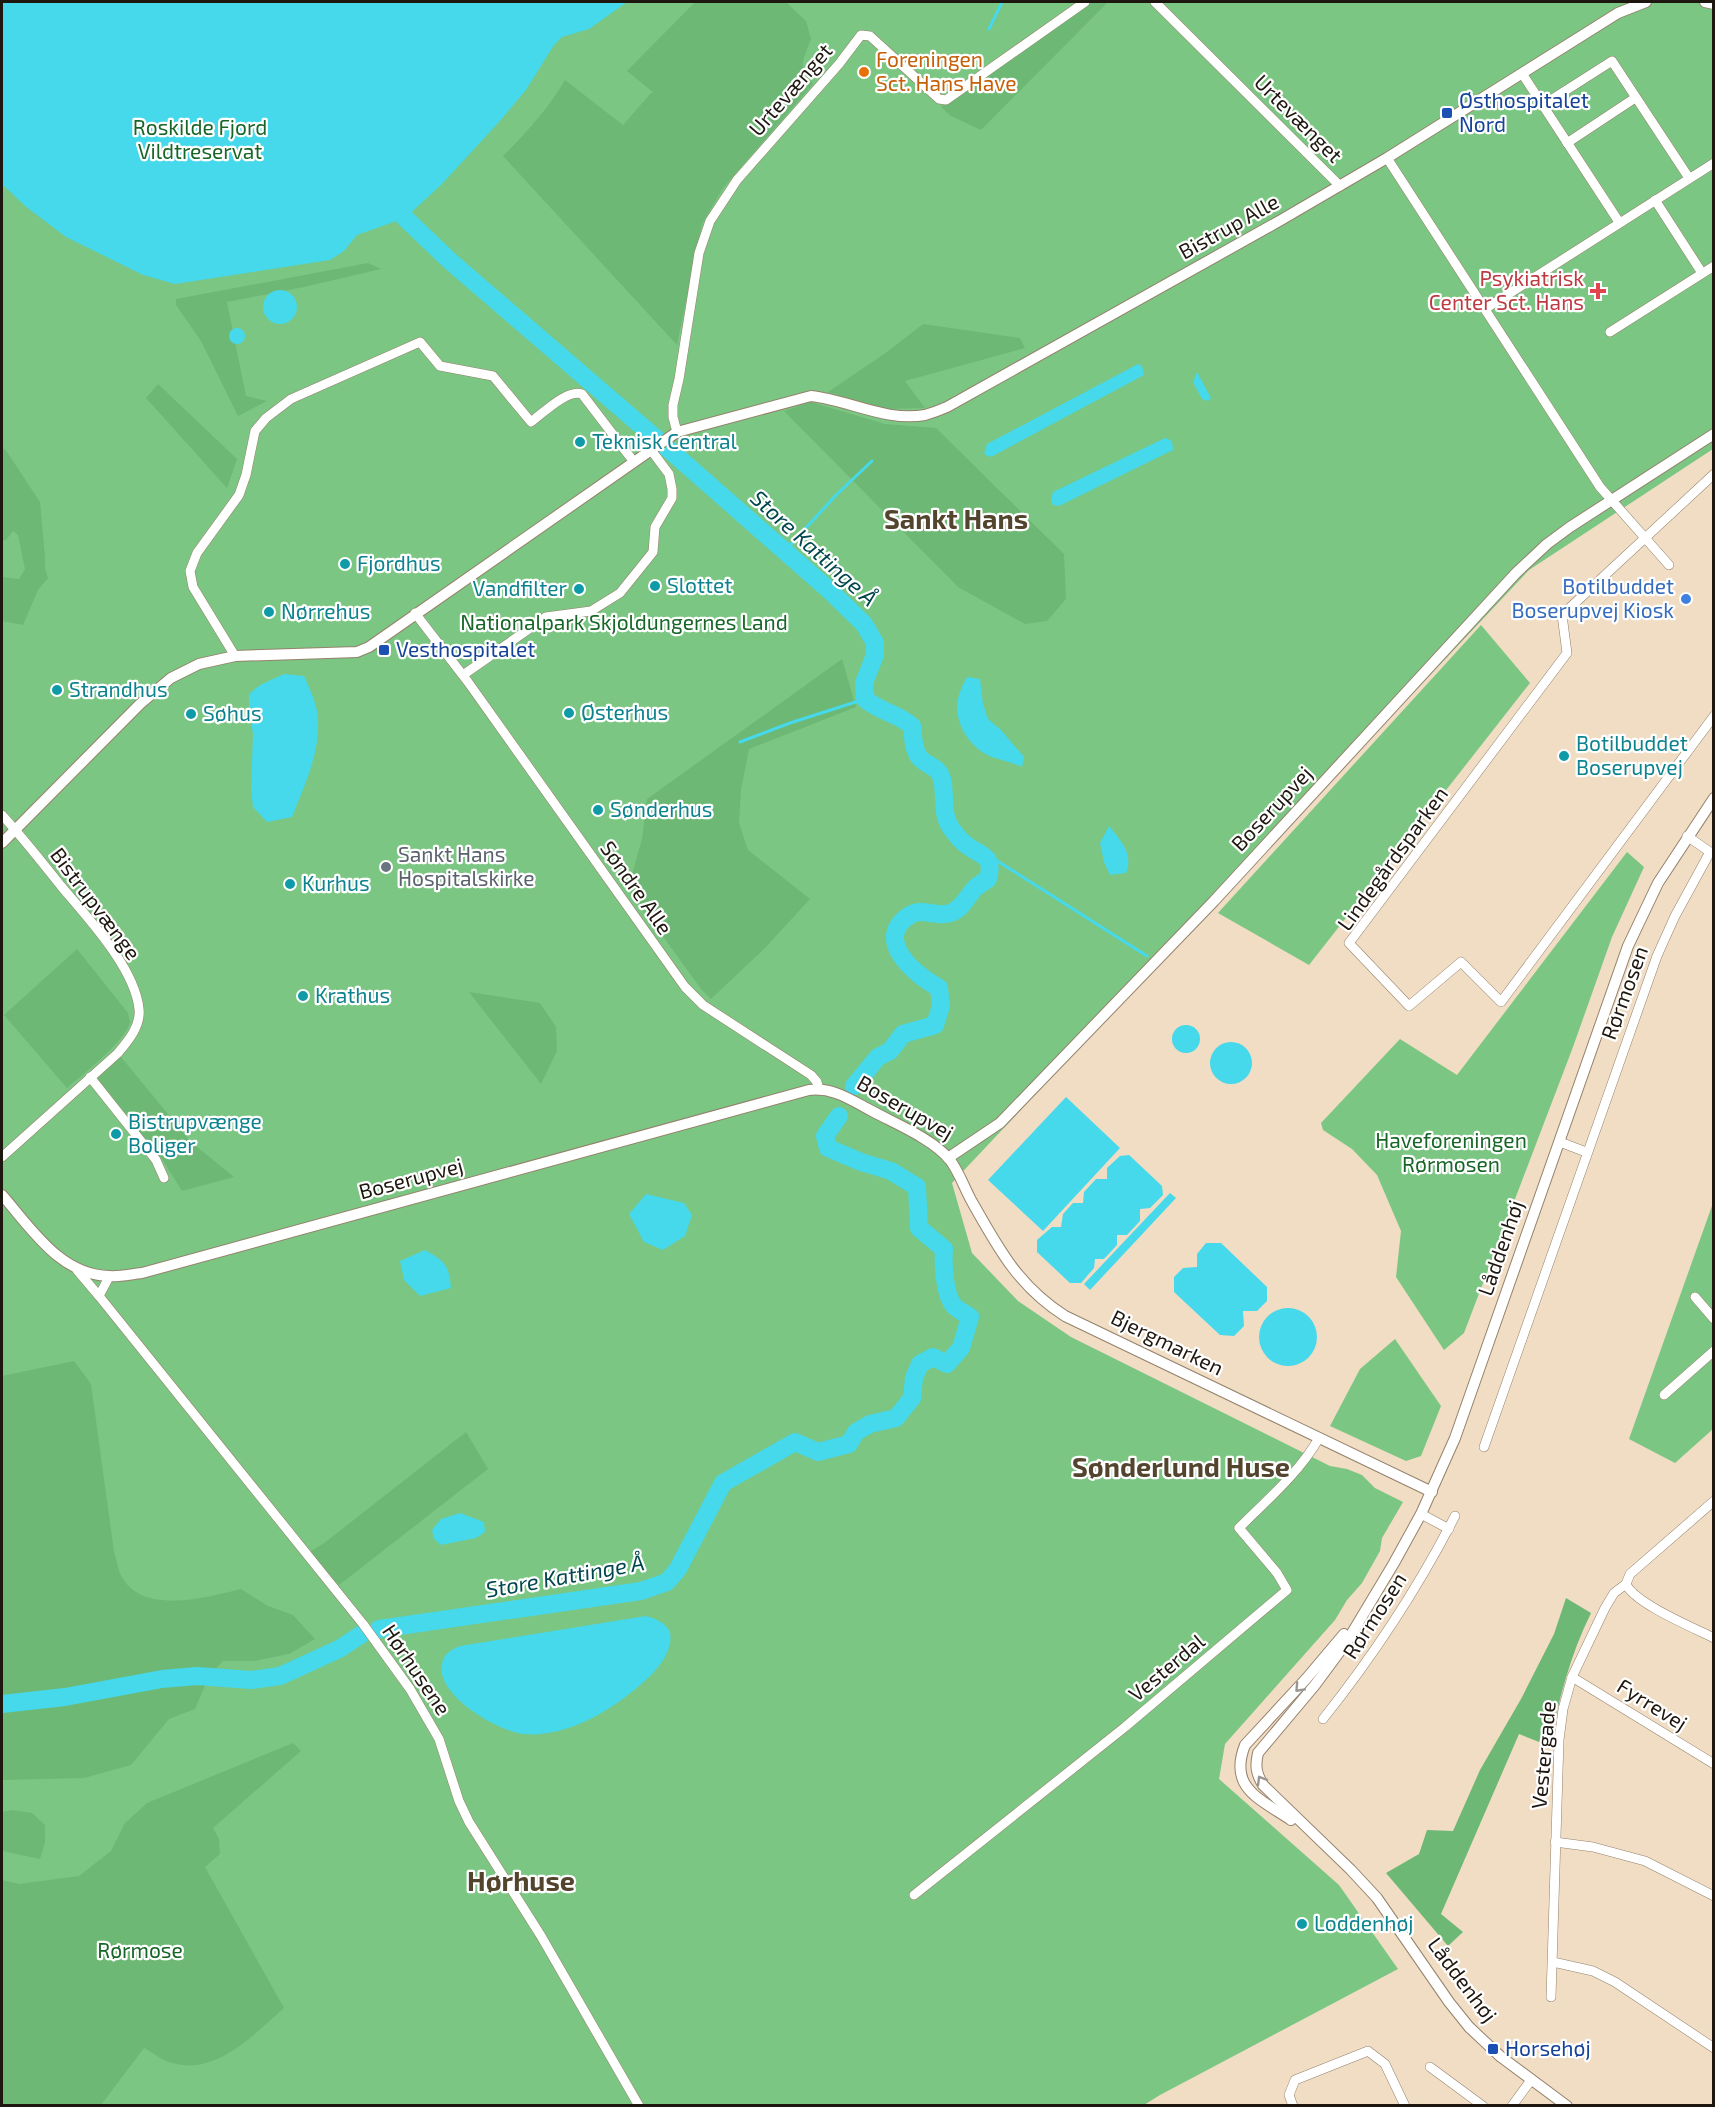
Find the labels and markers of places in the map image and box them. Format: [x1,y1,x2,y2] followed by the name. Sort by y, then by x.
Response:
[876,46,1017,95] place label: Foreningen Sct. Hans Have
[857,65,871,79] marker: Foreningen Sct. Hans Have
[1459,87,1589,136] place label: Østhospitalet Nord
[1440,106,1454,120] marker: Østhospitalet Nord
[1429,265,1584,314] place label: Psykiatrisk Center Sct. Hans
[1589,282,1607,300] marker: Psykiatrisk Center Sct. Hans
[592,428,737,453] place label: Teknisk Central
[573,435,587,449] marker: Teknisk Central
[357,550,441,576] place label: Fjordhus
[338,557,352,571] marker: Fjordhus
[667,572,732,597] place label: Slottet
[1512,573,1674,623] place label: Botilbuddet Boserupvej Kiosk
[473,575,568,600] place label: Vandfilter
[648,579,662,593] marker: Slottet
[572,582,586,596] marker: Vandfilter
[1679,592,1693,606] marker: Botilbuddet Boserupvej Kiosk
[281,598,370,623] place label: Nørrehus
[262,605,276,619] marker: Nørrehus
[396,636,535,661] place label: Vesthospitalet
[377,643,391,657] marker: Vesthospitalet
[69,676,168,701] place label: Strandhus
[50,683,64,697] marker: Strandhus
[581,699,668,724] place label: Østerhus
[203,700,262,725] place label: Søhus
[562,706,576,720] marker: Østerhus
[184,707,198,721] marker: Søhus
[1576,730,1688,780] place label: Botilbuddet Boserupvej
[1557,749,1571,763] marker: Botilbuddet Boserupvej
[610,796,712,821] place label: Sønderhus
[591,803,605,817] marker: Sønderhus
[398,841,534,890] place label: Sankt Hans Hospitalskirke
[379,860,393,874] marker: Sankt Hans Hospitalskirke
[302,870,370,895] place label: Kurhus
[283,877,297,891] marker: Kurhus
[315,982,390,1007] place label: Krathus
[296,989,310,1003] marker: Krathus
[128,1108,262,1157] place label: Bistrupvænge Boliger
[109,1127,123,1141] marker: Bistrupvænge Boliger
[1314,1910,1414,1936] place label: Loddenhøj
[1295,1917,1309,1931] marker: Loddenhøj
[1505,2035,1591,2061] place label: Horsehøj
[1486,2042,1500,2056] marker: Horsehøj

